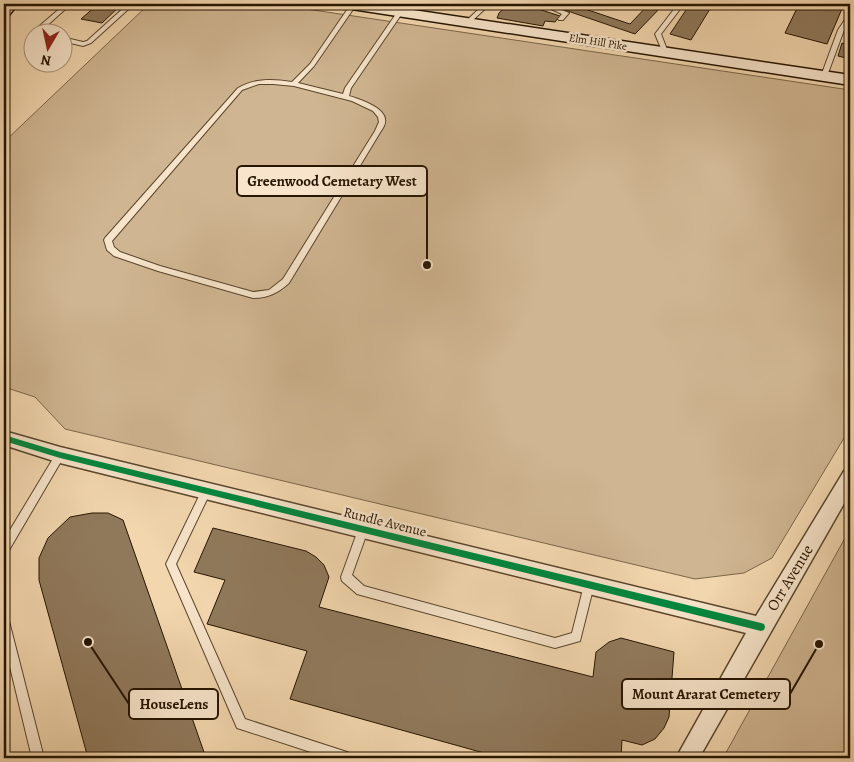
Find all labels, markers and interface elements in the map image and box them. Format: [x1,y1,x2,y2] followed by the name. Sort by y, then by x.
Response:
[22,22,72,72] north arrow
[568,30,628,54] street label: Elm Hill Pike
[40,50,53,71] text: N
[237,166,427,196] callout: Greenwood Cemetary West
[247,171,417,191] text: Greenwood Cemetary West
[341,502,429,542] street label: Rundle Avenue
[761,541,819,615] street label: Orr Avenue
[622,679,790,709] callout: Mount Ararat Cemetery
[632,684,781,704] text: Mount Ararat Cemetery
[129,689,218,719] callout: HouseLens
[140,694,208,714] text: HouseLens

